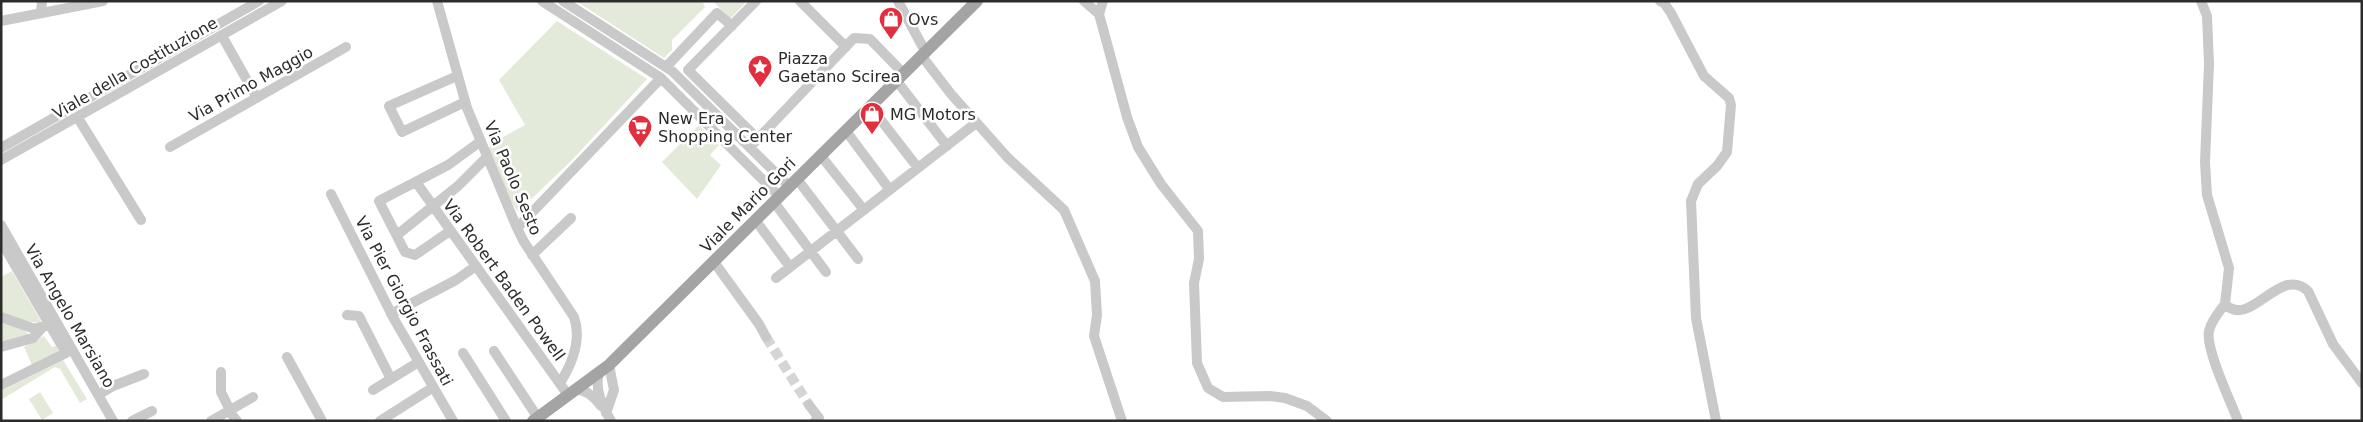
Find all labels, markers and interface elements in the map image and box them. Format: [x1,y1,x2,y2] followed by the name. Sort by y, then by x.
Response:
[878,6,904,40] shop icon: Ovs
[908,10,938,29] place label: Ovs
[49,13,221,123] street label: Viale della Costituzione
[186,42,316,126] street label: Via Primo Maggio
[778,49,900,86] place label: Piazza Gaetano Scirea
[747,54,773,88] place icon: Piazza Gaetano Scirea
[859,101,885,135] shop icon: MG Motors
[890,105,976,124] place label: MG Motors
[658,109,793,146] place label: New Era Shopping Center
[627,114,653,148] supermarket icon: New Era Shopping Center
[480,118,546,238] street label: Via Paolo Sesto
[696,153,800,257] street label: Viale Mario Gori
[439,196,569,364] street label: Via Robert Baden Powell
[351,213,457,389] street label: Via Pier Giorgio Frassati
[21,241,119,391] street label: Via Angelo Marsiano

